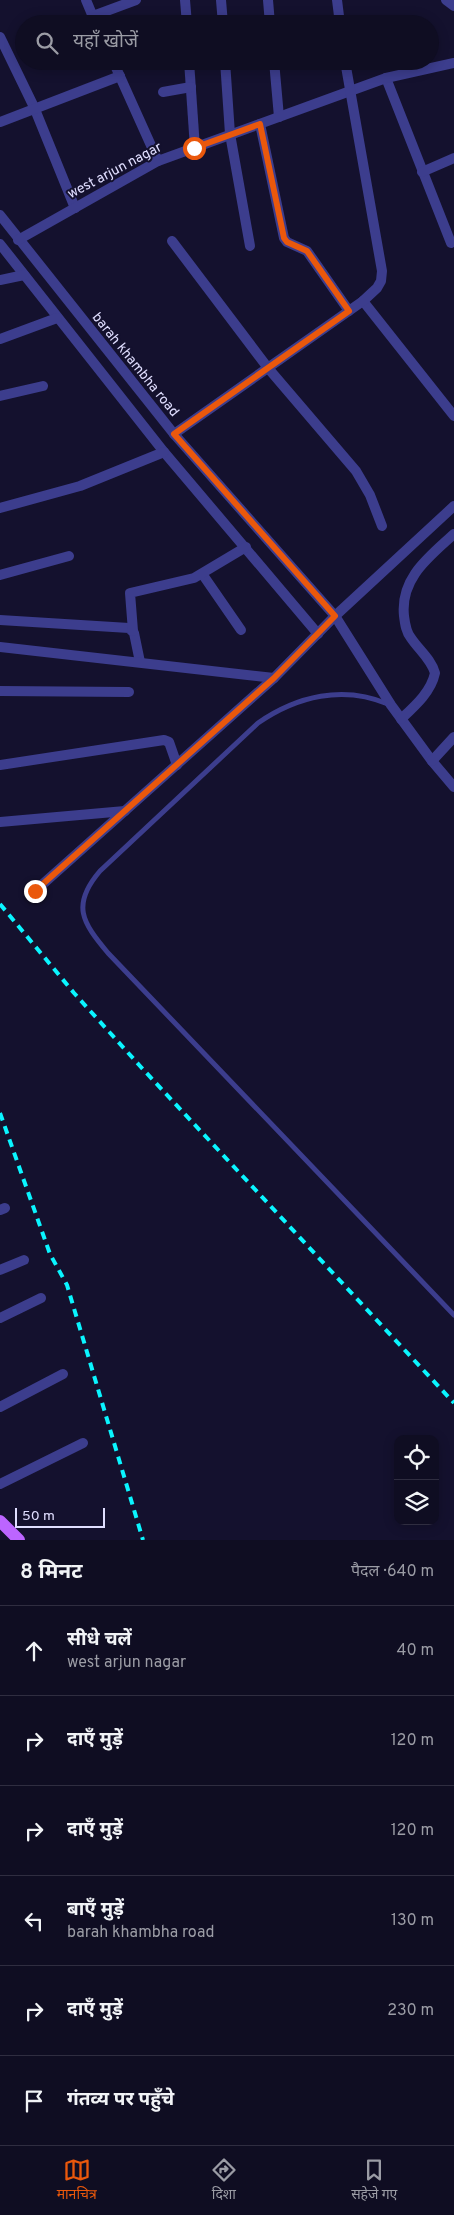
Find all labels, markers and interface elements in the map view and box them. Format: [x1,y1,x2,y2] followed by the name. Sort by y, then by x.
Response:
[15,15,439,70] search box
[33,29,61,57] icon: search
[73,30,138,54] text: यहाँ खोजें
[183,137,206,160] route start
[65,139,166,203] street label: west arjun nagar
[88,309,182,421] street label: barah khambha road
[24,880,47,903] route end
[394,1435,439,1525] map controls
[394,1435,439,1480] button: locate
[394,1480,439,1525] button: layers
[15,1505,105,1528] scale bar
[22,1508,55,1525] text: 50 m
[20,1559,83,1586] text: 8 मिनट
[351,1562,434,1582] text: पैदल · 640 m
[67,1628,132,1652] text: सीधे चलें
[20,1637,48,1665] icon: ahead
[396,1641,434,1661] text: 40 m
[67,1653,186,1673] text: west arjun nagar
[20,1727,48,1755] icon: right
[67,1728,123,1752] text: दाएँ मुड़ें
[391,1731,434,1751] text: 120 m
[20,1817,48,1845] icon: right
[67,1818,123,1842] text: दाएँ मुड़ें
[391,1821,434,1841] text: 120 m
[67,1898,124,1922] text: बाएँ मुड़ें
[20,1907,48,1935] icon: left
[391,1911,434,1931] text: 130 m
[67,1923,215,1943] text: barah khambha road
[20,1997,48,2025] icon: right
[67,1998,123,2022] text: दाएँ मुड़ें
[387,2001,434,2021] text: 230 m
[20,2087,48,2115] icon: arrive
[67,2088,174,2112] text: गंतव्य पर पहुँचे
[57,2156,97,2205] tab: मानचित्र
[210,2156,238,2205] tab: दिशा
[351,2156,397,2205] tab: सहेजे गए

